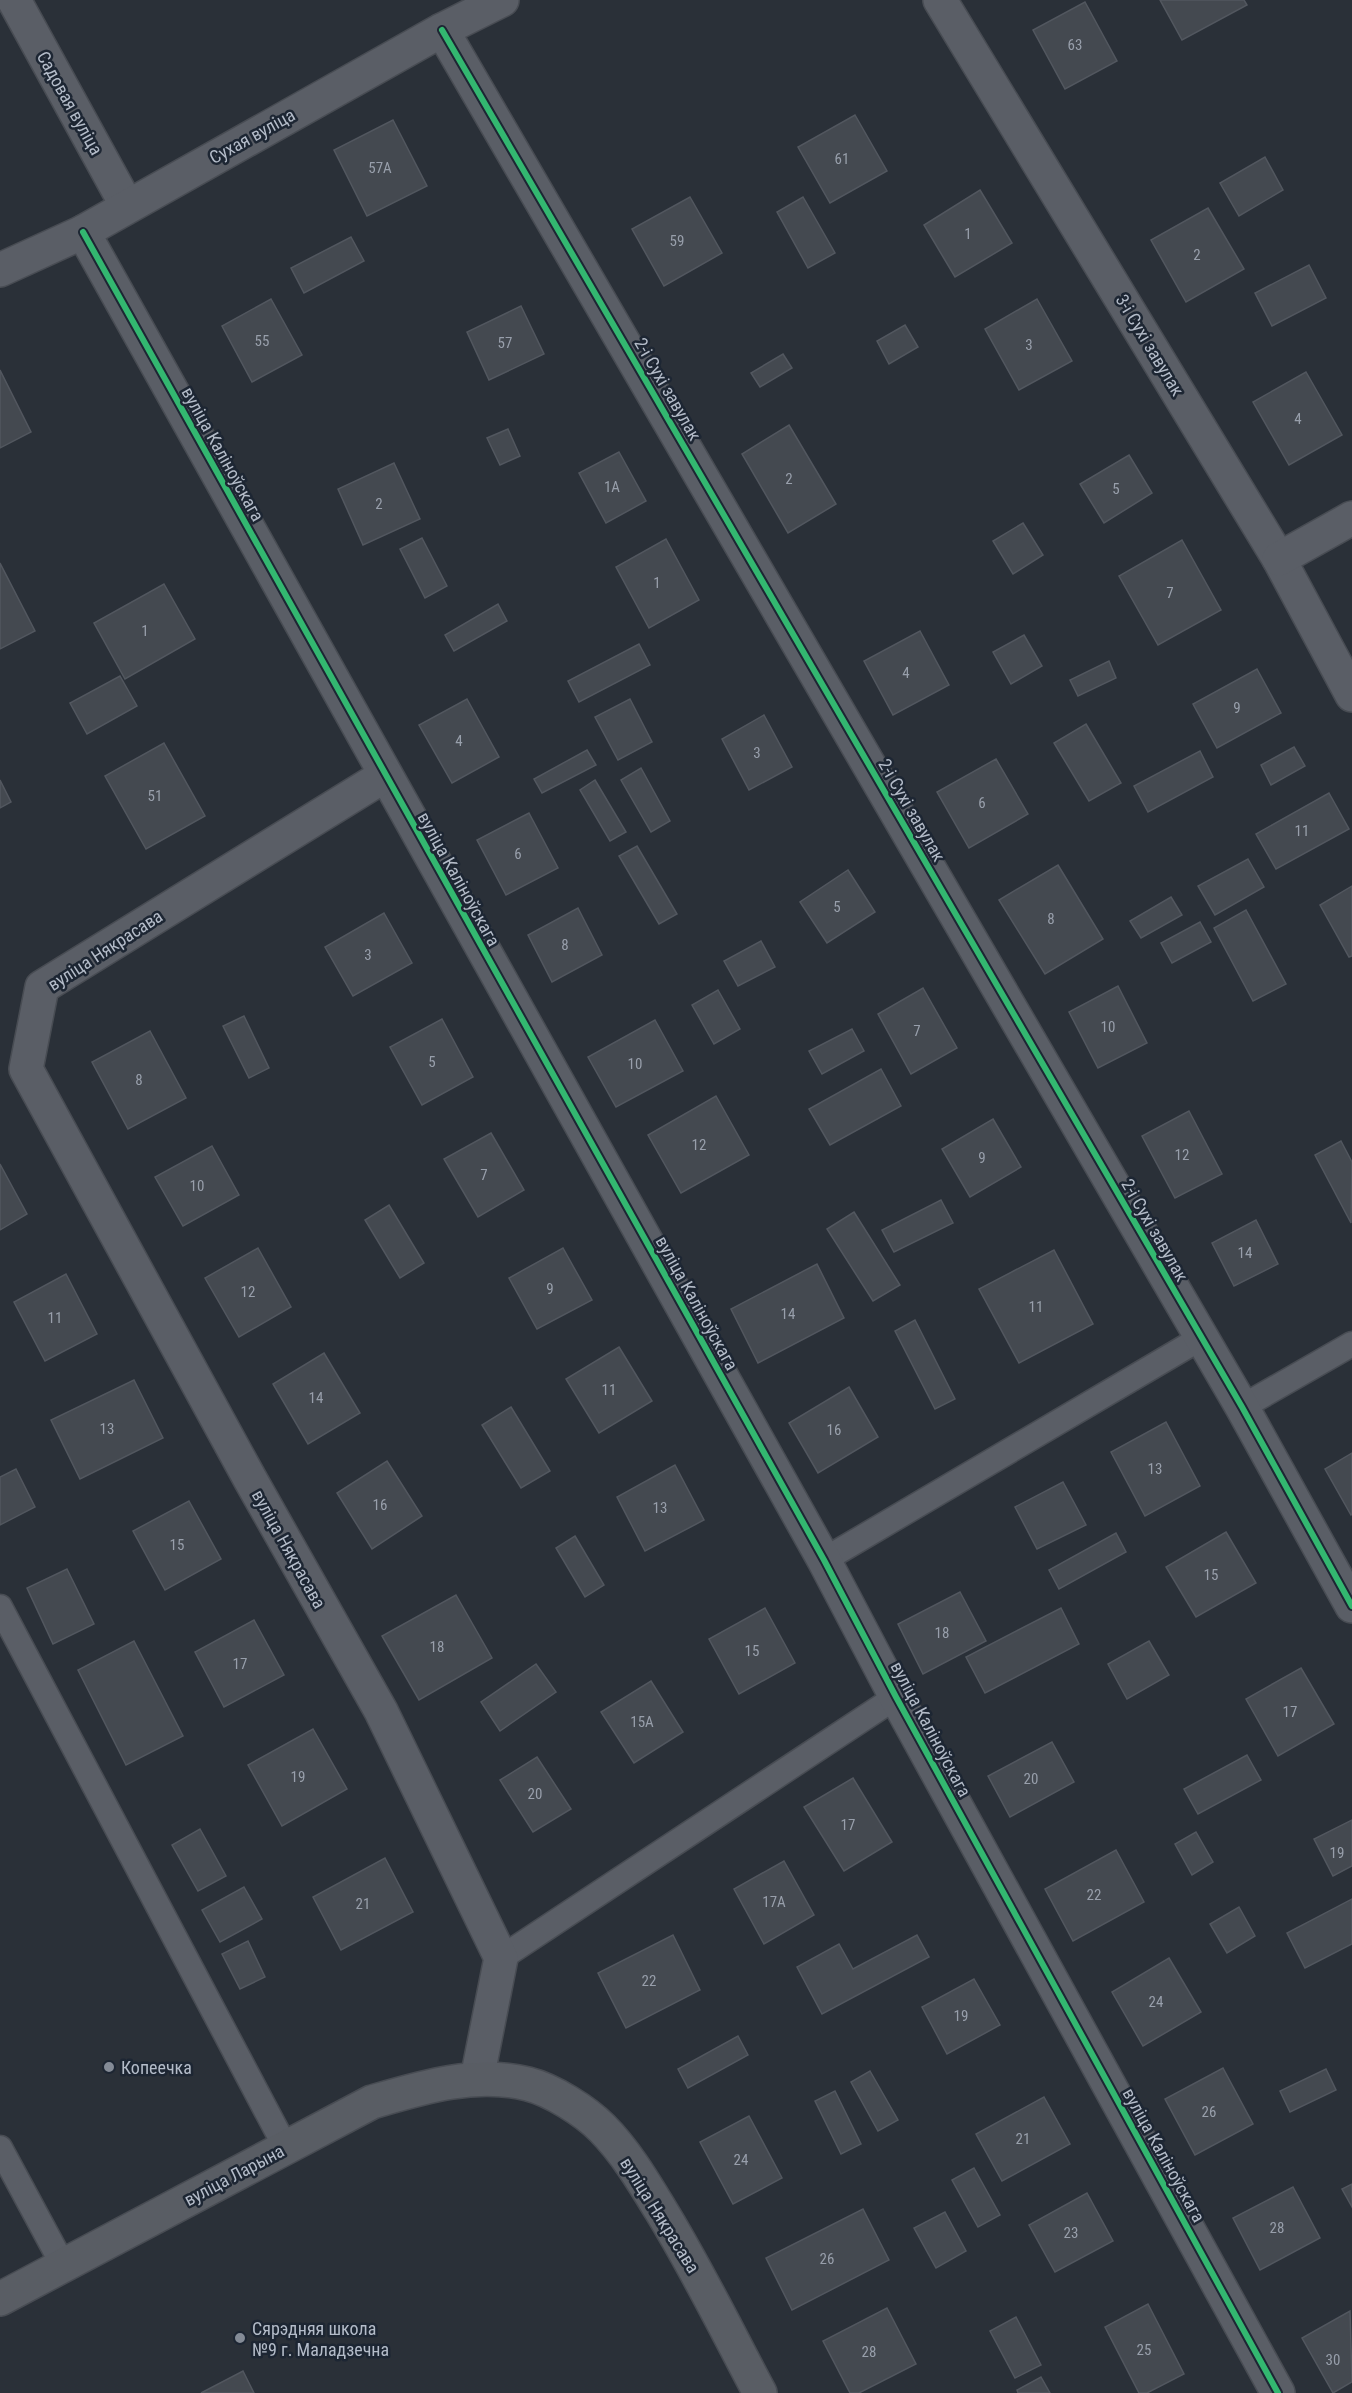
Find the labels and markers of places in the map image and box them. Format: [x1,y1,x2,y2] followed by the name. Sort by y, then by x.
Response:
[121,2057,192,2078] place label: Копеечка
[102,2060,116,2074] marker: Копеечка
[252,2318,389,2360] place label: Сярэдняя школа №9 г. Маладзечна
[233,2331,247,2345] marker: Сярэдняя школа №9 г. Маладзечна

